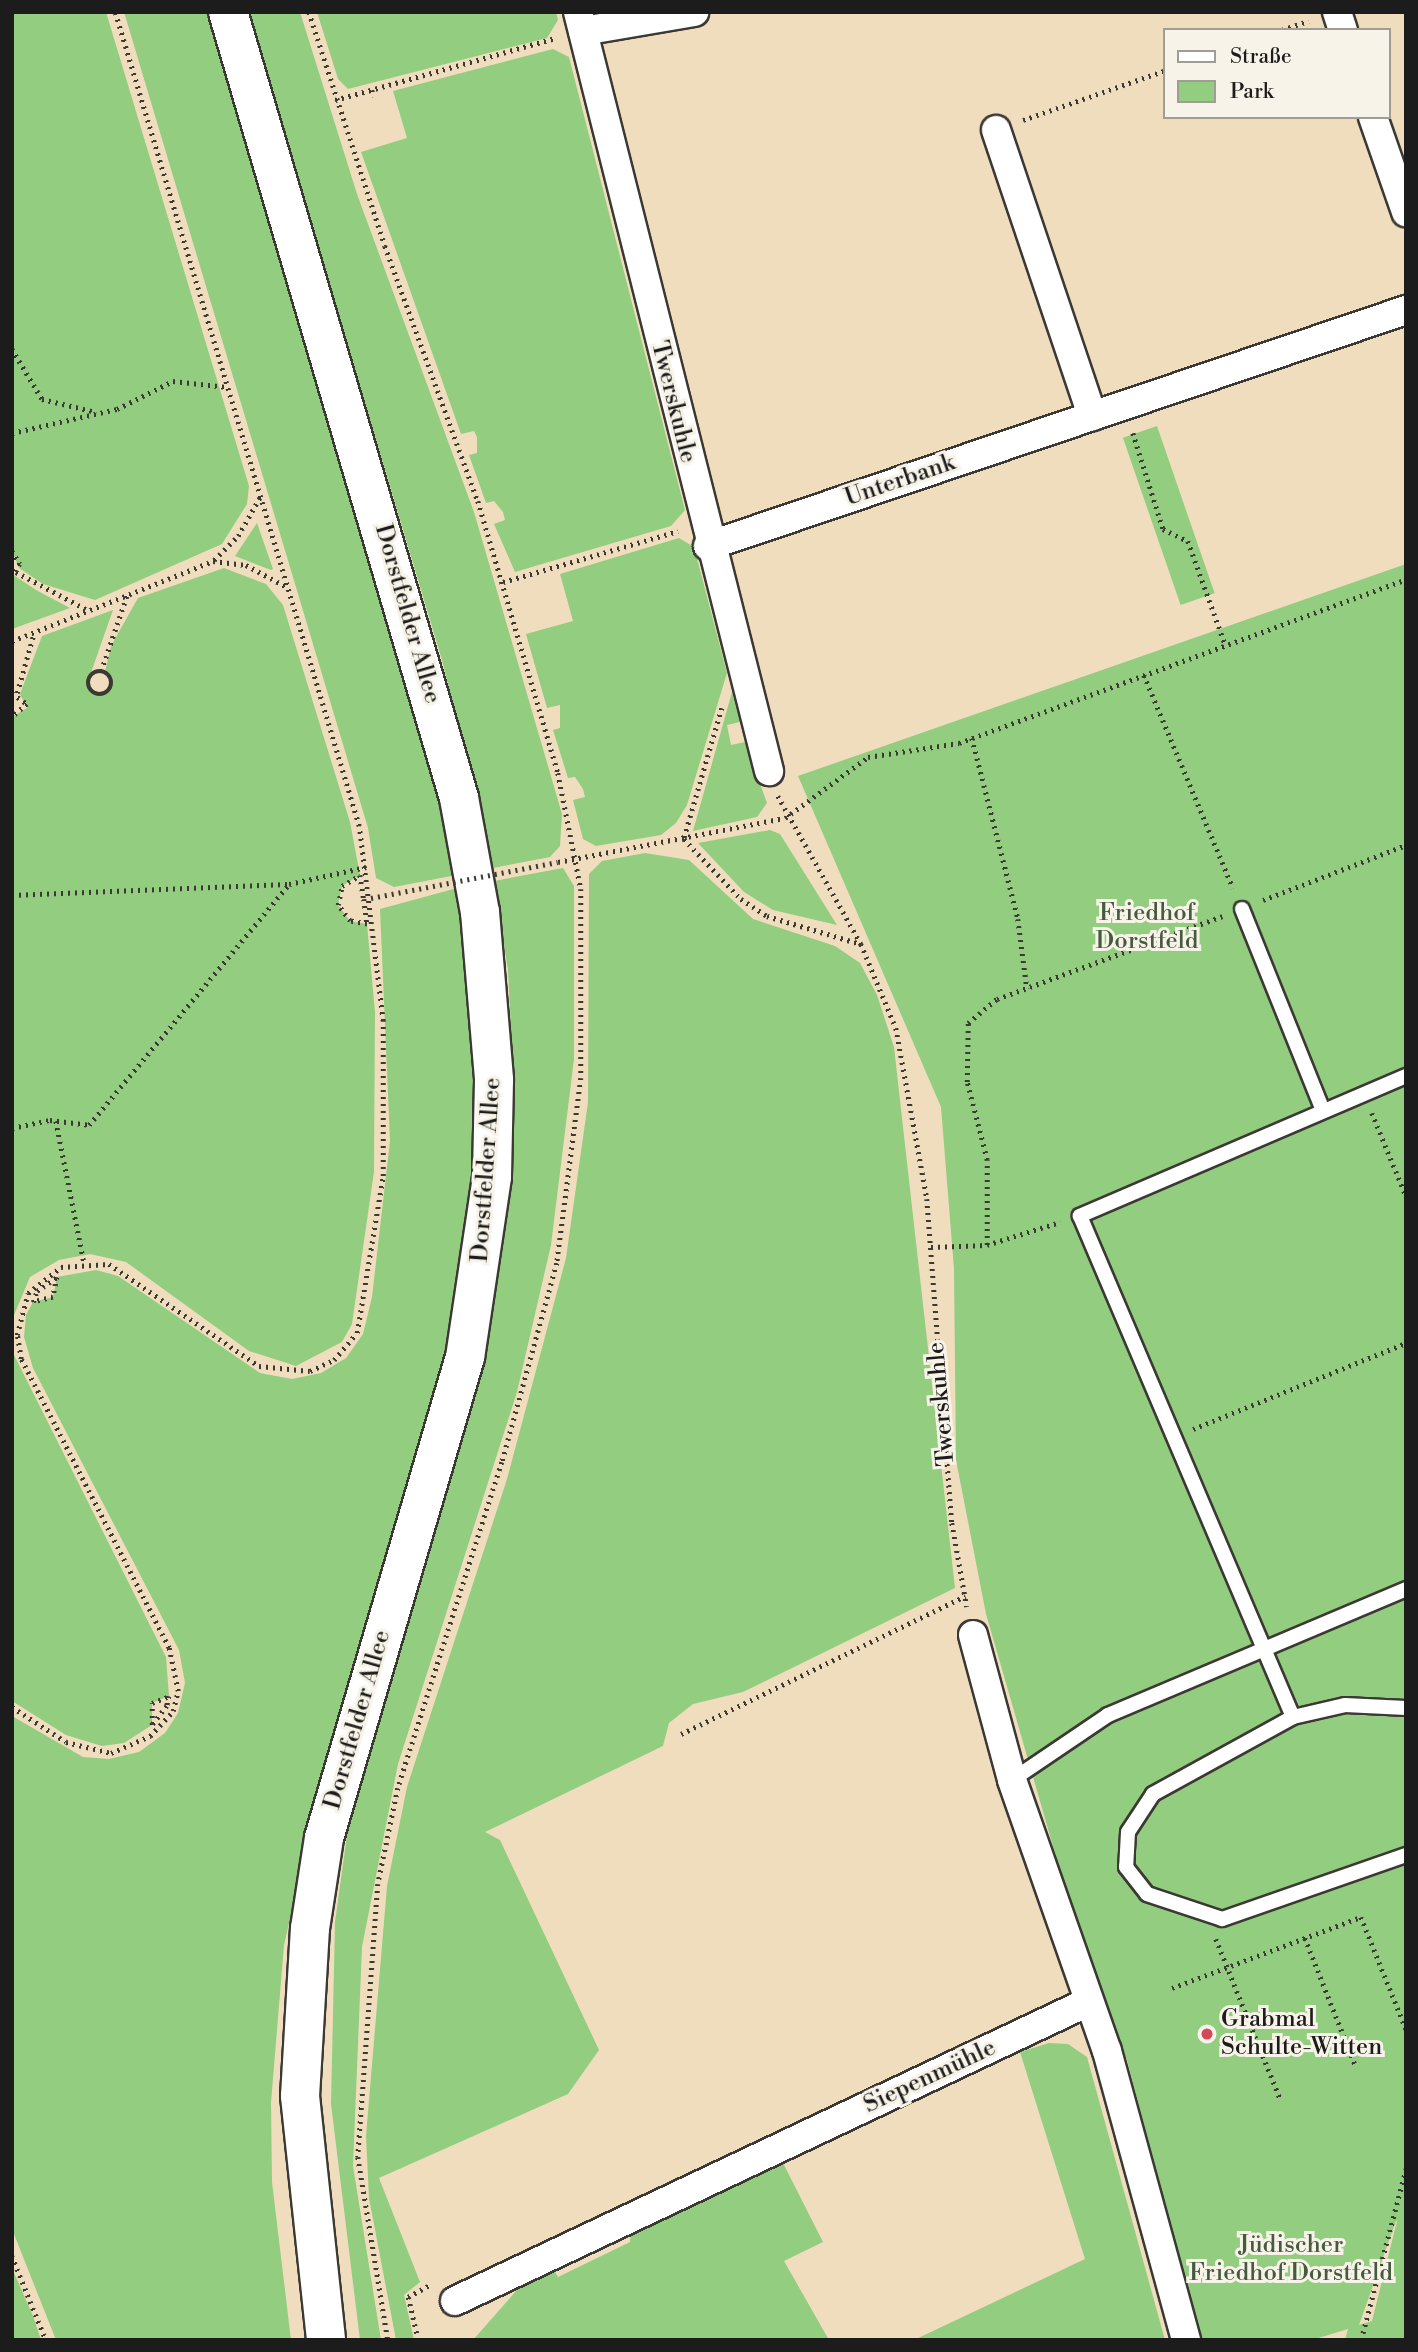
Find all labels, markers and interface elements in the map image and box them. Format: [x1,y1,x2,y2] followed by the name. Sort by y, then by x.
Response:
[1162,28,1390,119] legend
[1230,44,1292,70] text: Straße
[1230,79,1274,105] text: Park
[644,338,702,466] street label: Twerskuhle
[841,449,959,513] street label: Unterbank
[368,521,446,707] street label: Dorstfelder Allee
[1096,900,1198,956] park label: Friedhof Dorstfeld
[466,1077,508,1263] street label: Dorstfelder Allee
[922,1341,962,1467] street label: Twerskuhle
[319,1627,397,1813] street label: Dorstfelder Allee
[1221,2006,1382,2062] place label: Grabmal Schulte-Witten
[1199,2026,1215,2042] marker: Grabmal Schulte-Witten
[859,2034,1001,2120] street label: Siepenmühle
[1189,2232,1393,2288] park label: Jüdischer Friedhof Dorstfeld

